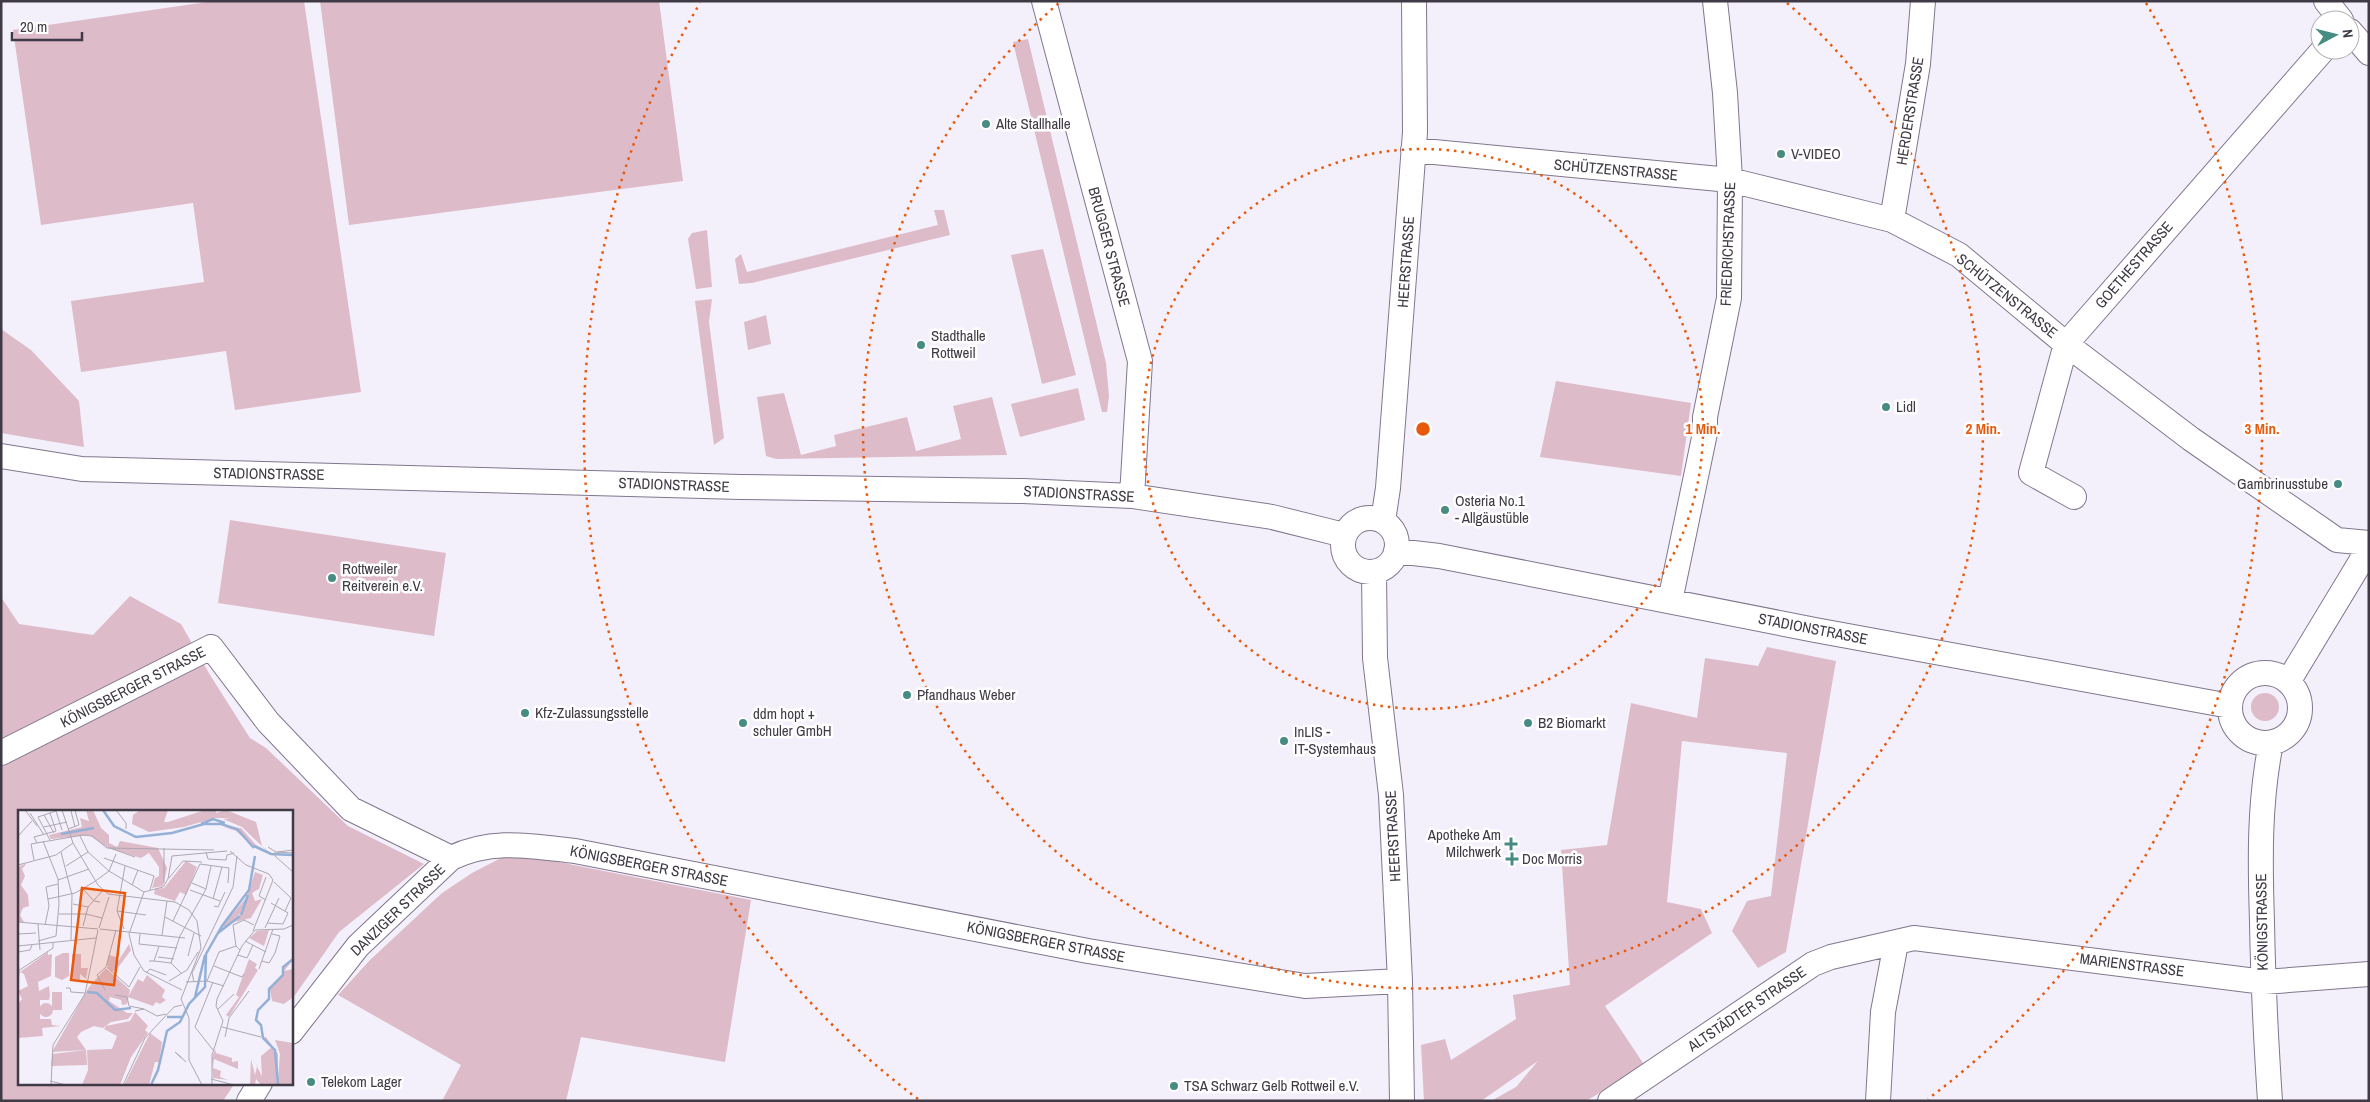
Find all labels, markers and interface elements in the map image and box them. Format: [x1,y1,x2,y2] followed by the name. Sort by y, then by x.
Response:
[12,10,82,42] scale bar
[2310,10,2360,60] north arrow
[20,16,47,37] text: 20 m
[2338,28,2357,39] text: N
[1891,55,1928,167] street label: HERDERSTRASSE
[995,113,1071,134] place label: Alte Stallhalle
[980,118,992,130] marker: Alte Stallhalle
[1791,143,1841,164] place label: V-VIDEO
[1775,148,1787,160] marker: V-VIDEO
[1553,154,1679,185] street label: SCHÜTZENSTRASSE
[1715,181,1740,307] street label: FRIEDRICHSTRASSE
[1083,185,1136,309] street label: BRUGGER STRASSE
[1392,216,1419,308] street label: HEERSTRASSE
[2090,217,2177,313] street label: GOETHESTRASSE
[1952,248,2062,343] street label: SCHÜTZENSTRASSE
[931,325,986,363] place label: Stadthalle Rottweil
[915,339,927,351] marker: Stadthalle Rottweil
[1896,396,1916,417] place label: Lidl
[1880,401,1892,413] marker: Lidl
[1686,418,1720,439] text: 1 Min.
[1966,418,2000,439] text: 2 Min.
[2245,418,2279,439] text: 3 Min.
[1414,420,1432,438] centre of rings
[213,462,325,485] street label: STADIONSTRASSE
[618,472,730,497] street label: STADIONSTRASSE
[2237,473,2328,494] place label: Gambrinusstube
[2332,478,2344,490] marker: Gambrinusstube
[1023,480,1135,507] street label: STADIONSTRASSE
[1455,490,1529,528] place label: Osteria No.1 - Allgäustüble
[1439,504,1451,516] marker: Osteria No.1 - Allgäustüble
[342,558,423,596] place label: Rottweiler Reitverein e.V.
[326,572,338,584] marker: Rottweiler Reitverein e.V.
[1757,608,1870,649] street label: STADIONSTRASSE
[56,641,209,732] street label: KÖNIGSBERGER STRASSE
[917,684,1015,705] place label: Pfandhaus Weber
[901,689,913,701] marker: Pfandhaus Weber
[535,702,649,723] place label: Kfz-Zulassungsstelle
[753,703,832,741] place label: ddm hopt + schuler GmbH
[519,707,531,719] marker: Kfz-Zulassungsstelle
[1538,712,1606,733] place label: B2 Biomarkt
[737,717,749,729] marker: ddm hopt + schuler GmbH
[1522,717,1534,729] marker: B2 Biomarkt
[1294,721,1376,759] place label: InLIS - IT-Systemhaus
[1278,735,1290,747] marker: InLIS - IT-Systemhaus
[1380,790,1405,882] street label: HEERSTRASSE
[18,810,292,1084] inset map
[1427,824,1502,862] place label: Apotheke Am Milchwerk
[1505,838,1517,850] marker: Apotheke Am Milchwerk
[568,840,730,891] street label: KÖNIGSBERGER STRASSE
[1522,848,1582,869] place label: Doc Morris
[1506,853,1518,865] marker: Doc Morris
[346,859,450,960] street label: DANZIGER STRASSE
[2250,873,2273,971] street label: KÖNIGSTRASSE
[965,916,1127,967] street label: KÖNIGSBERGER STRASSE
[2079,948,2186,981] street label: MARIENSTRASSE
[1682,961,1810,1057] street label: ALTSTÄDTER STRASSE
[321,1071,402,1092] place label: Telekom Lager
[1184,1075,1359,1096] place label: TSA Schwarz Gelb Rottweil e.V.
[305,1076,317,1088] marker: Telekom Lager
[1168,1080,1180,1092] marker: TSA Schwarz Gelb Rottweil e.V.

